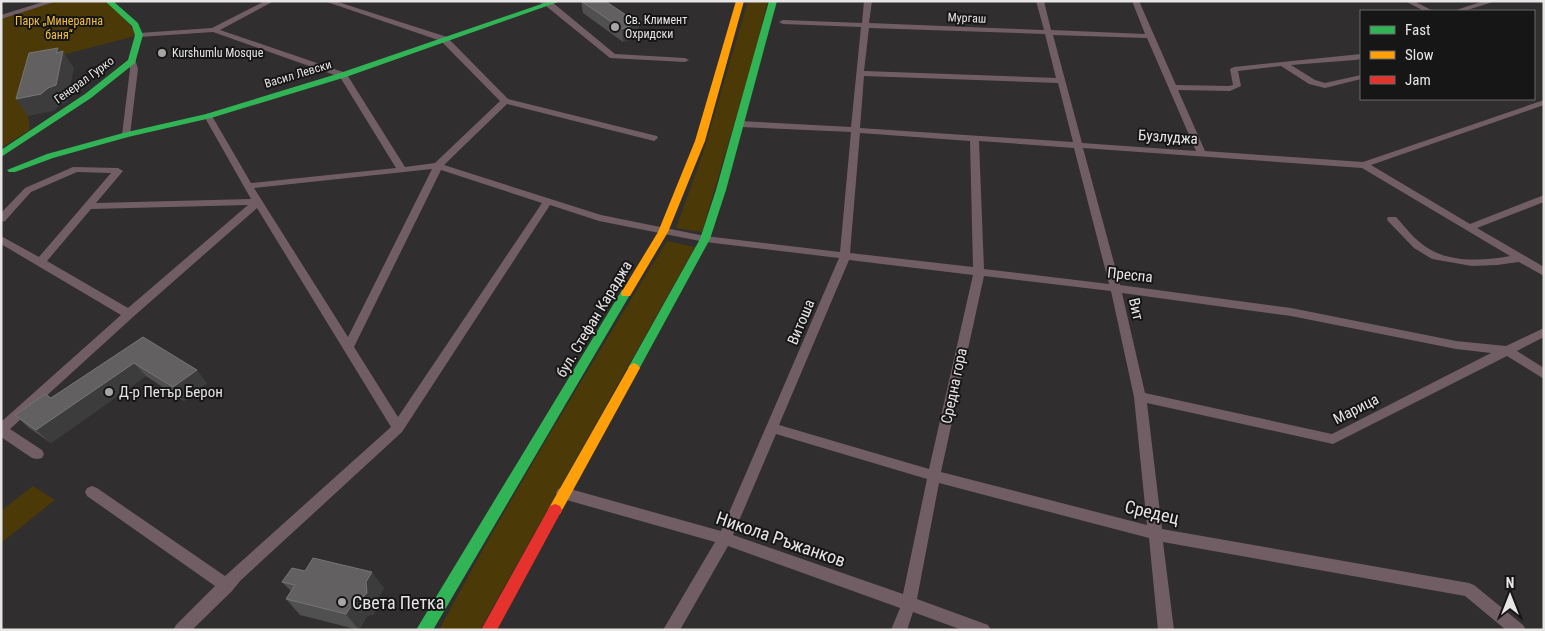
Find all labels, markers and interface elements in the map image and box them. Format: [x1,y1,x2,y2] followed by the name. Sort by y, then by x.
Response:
[947,10,987,26] street label: Мургаш
[1360,10,1535,100] legend
[625,13,687,41] place label: Св. Климент Охридски
[15,14,103,42] park label: Парк „Минерална баня“
[609,21,621,33] marker: Св. Климент Охридски
[1405,21,1430,39] text: Fast
[172,46,264,60] place label: Kurshumlu Mosque
[1405,46,1434,64] text: Slow
[156,47,168,59] marker: Kurshumlu Mosque
[51,54,117,106] street label: Генерал Гурко
[263,57,333,91] street label: Васил Левски
[1405,71,1431,89] text: Jam
[1138,126,1198,148] street label: Бузлуджа
[552,258,636,380] street label: бул. Стефан Караджа
[1106,264,1154,286] street label: Преспа
[1125,296,1147,322] street label: Вит
[783,297,819,347] street label: Витоша
[937,347,971,425] street label: Средна гора
[119,383,223,401] place label: Д-р Петър Берон
[103,386,115,398] marker: Д-р Петър Берон
[1330,390,1382,428] street label: Марица
[1123,496,1181,528] street label: Средец
[714,507,848,571] street label: Никола Ръжанков
[1485,571,1535,621] north arrow
[1506,575,1514,591] text: N
[352,592,444,613] place label: Света Петка
[336,596,348,608] marker: Света Петка

